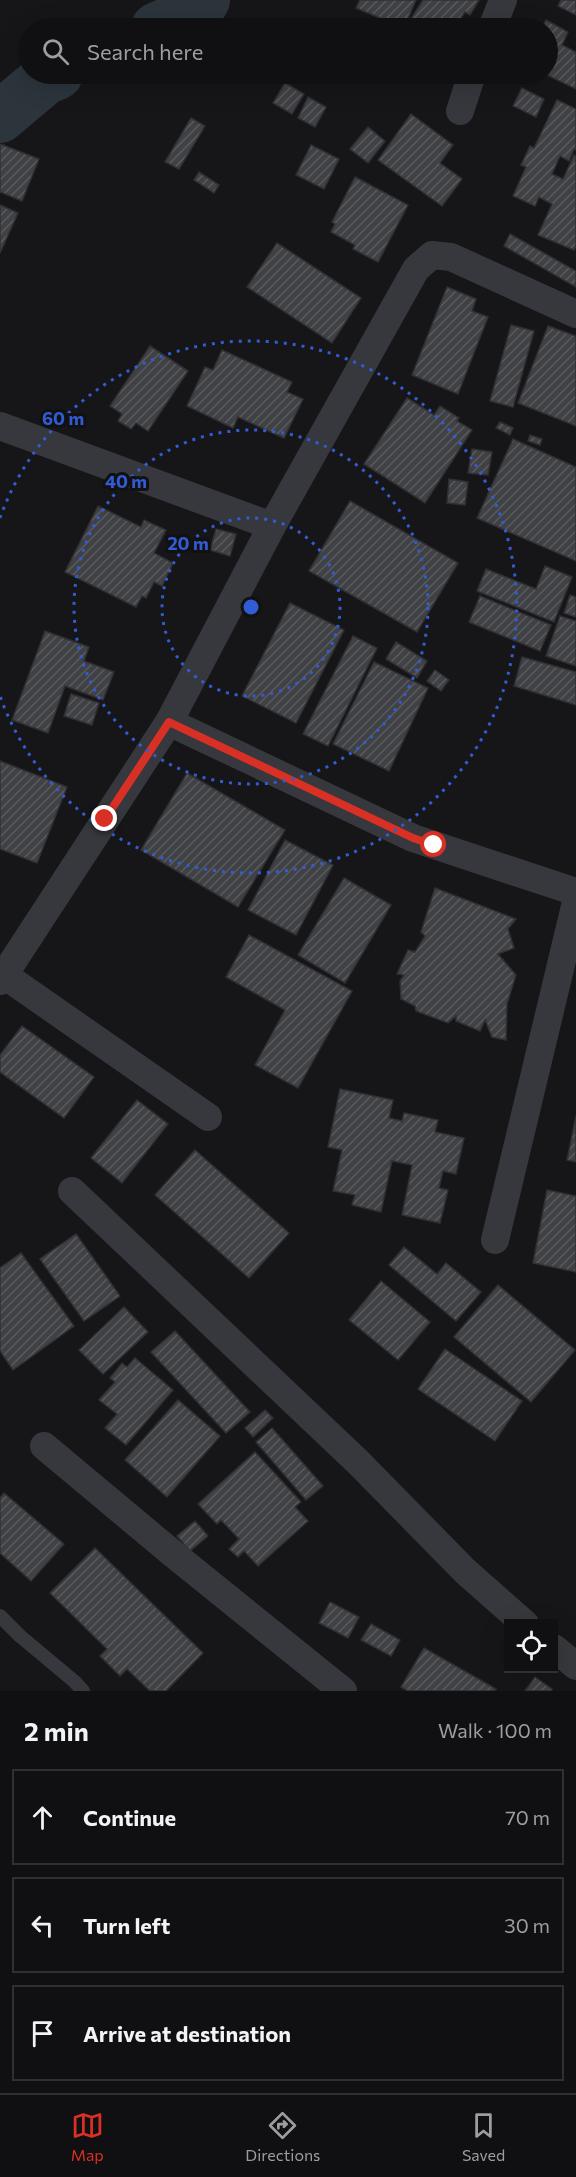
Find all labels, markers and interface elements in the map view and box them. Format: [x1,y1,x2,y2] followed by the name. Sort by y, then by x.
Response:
[18,18,558,84] search box
[39,35,72,68] icon: search
[87,38,203,65] text: Search here
[42,407,84,429] text: 60 m
[105,470,147,492] text: 40 m
[167,532,209,554] text: 20 m
[241,597,261,617] centre of rings
[91,805,117,831] route end
[420,831,446,857] route start
[504,1619,558,1673] map controls
[504,1619,558,1673] button: locate
[24,1715,89,1746] text: 2 min
[438,1718,552,1742] text: Walk · 100 m
[26,1801,59,1834] icon: ahead
[83,1804,176,1831] text: Continue
[505,1805,550,1829] text: 70 m
[26,1909,59,1942] icon: left
[83,1912,170,1939] text: Turn left
[504,1913,550,1937] text: 30 m
[26,2017,59,2050] icon: arrive
[83,2020,291,2047] text: Arrive at destination
[71,2109,104,2164] tab: Map
[245,2109,320,2164] tab: Directions
[462,2109,505,2164] tab: Saved

